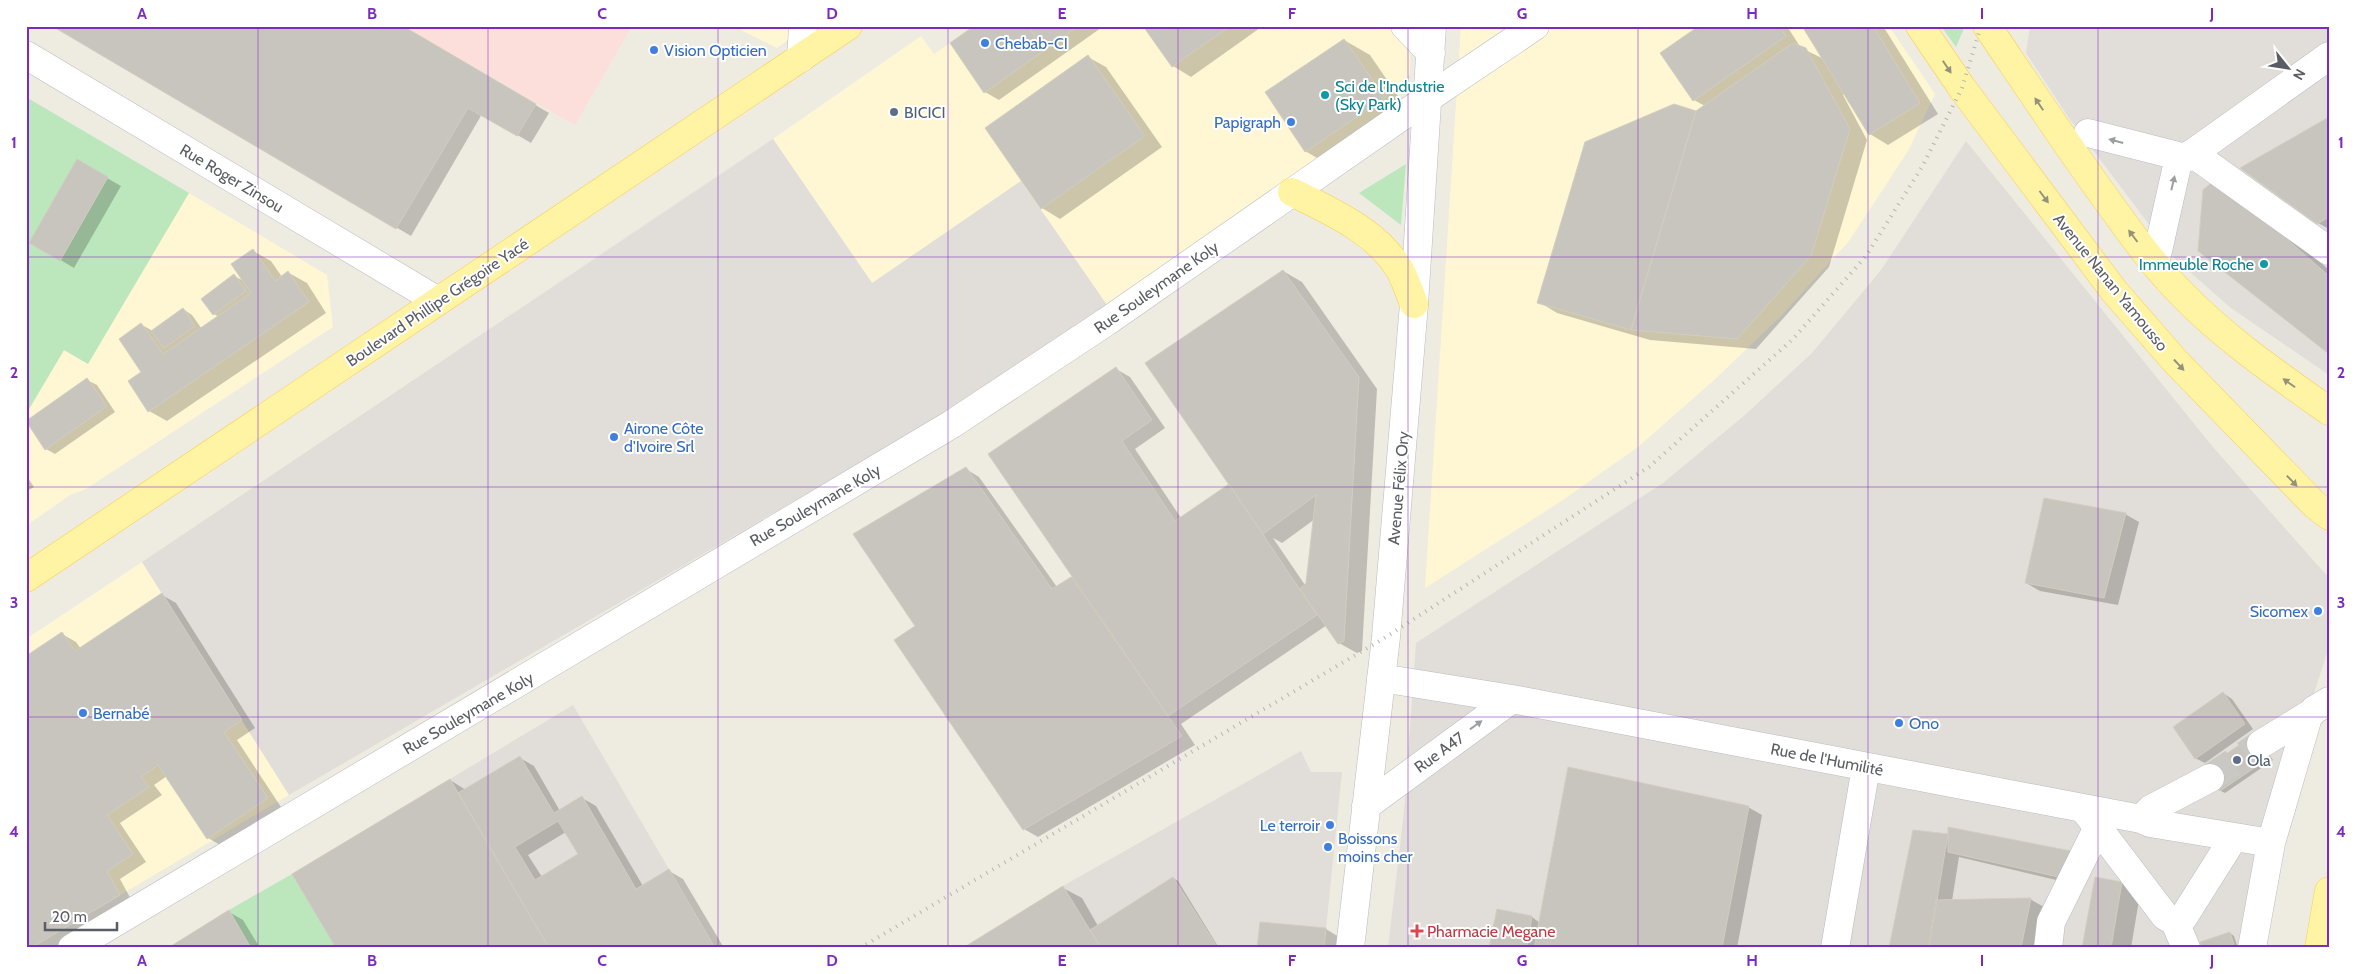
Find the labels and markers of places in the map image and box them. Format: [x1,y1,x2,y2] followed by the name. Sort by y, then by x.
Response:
[995,34,1068,53] place label: Chebab-CI
[979,37,991,49] marker: Chebab-CI
[664,41,767,60] place label: Vision Opticien
[648,44,660,56] marker: Vision Opticien
[1335,77,1444,114] place label: Sci de l'Industrie (Sky Park)
[1319,89,1331,101] marker: Sci de l'Industrie (Sky Park)
[904,103,946,122] place label: BICICI
[888,106,900,118] marker: BICICI
[1214,113,1281,132] place label: Papigraph
[1285,116,1297,128] marker: Papigraph
[2139,255,2254,274] place label: Immeuble Roche
[2258,258,2270,270] marker: Immeuble Roche
[624,419,703,456] place label: Airone Côte d'Ivoire Srl
[608,431,620,443] marker: Airone Côte d'Ivoire Srl
[2250,602,2308,621] place label: Sicomex
[2312,605,2324,617] marker: Sicomex
[93,704,150,723] place label: Bernabé
[77,707,89,719] marker: Bernabé
[1909,714,1939,733] place label: Ono
[1893,717,1905,729] marker: Ono
[2247,751,2271,770] place label: Ola
[2231,754,2243,766] marker: Ola
[1260,816,1321,835] place label: Le terroir
[1324,819,1336,831] marker: Le terroir
[1338,829,1414,866] place label: Boissons moins cher
[1322,841,1334,853] marker: Boissons moins cher
[1427,922,1555,941] place label: Pharmacie Megane
[1411,925,1423,937] marker: Pharmacie Megane

